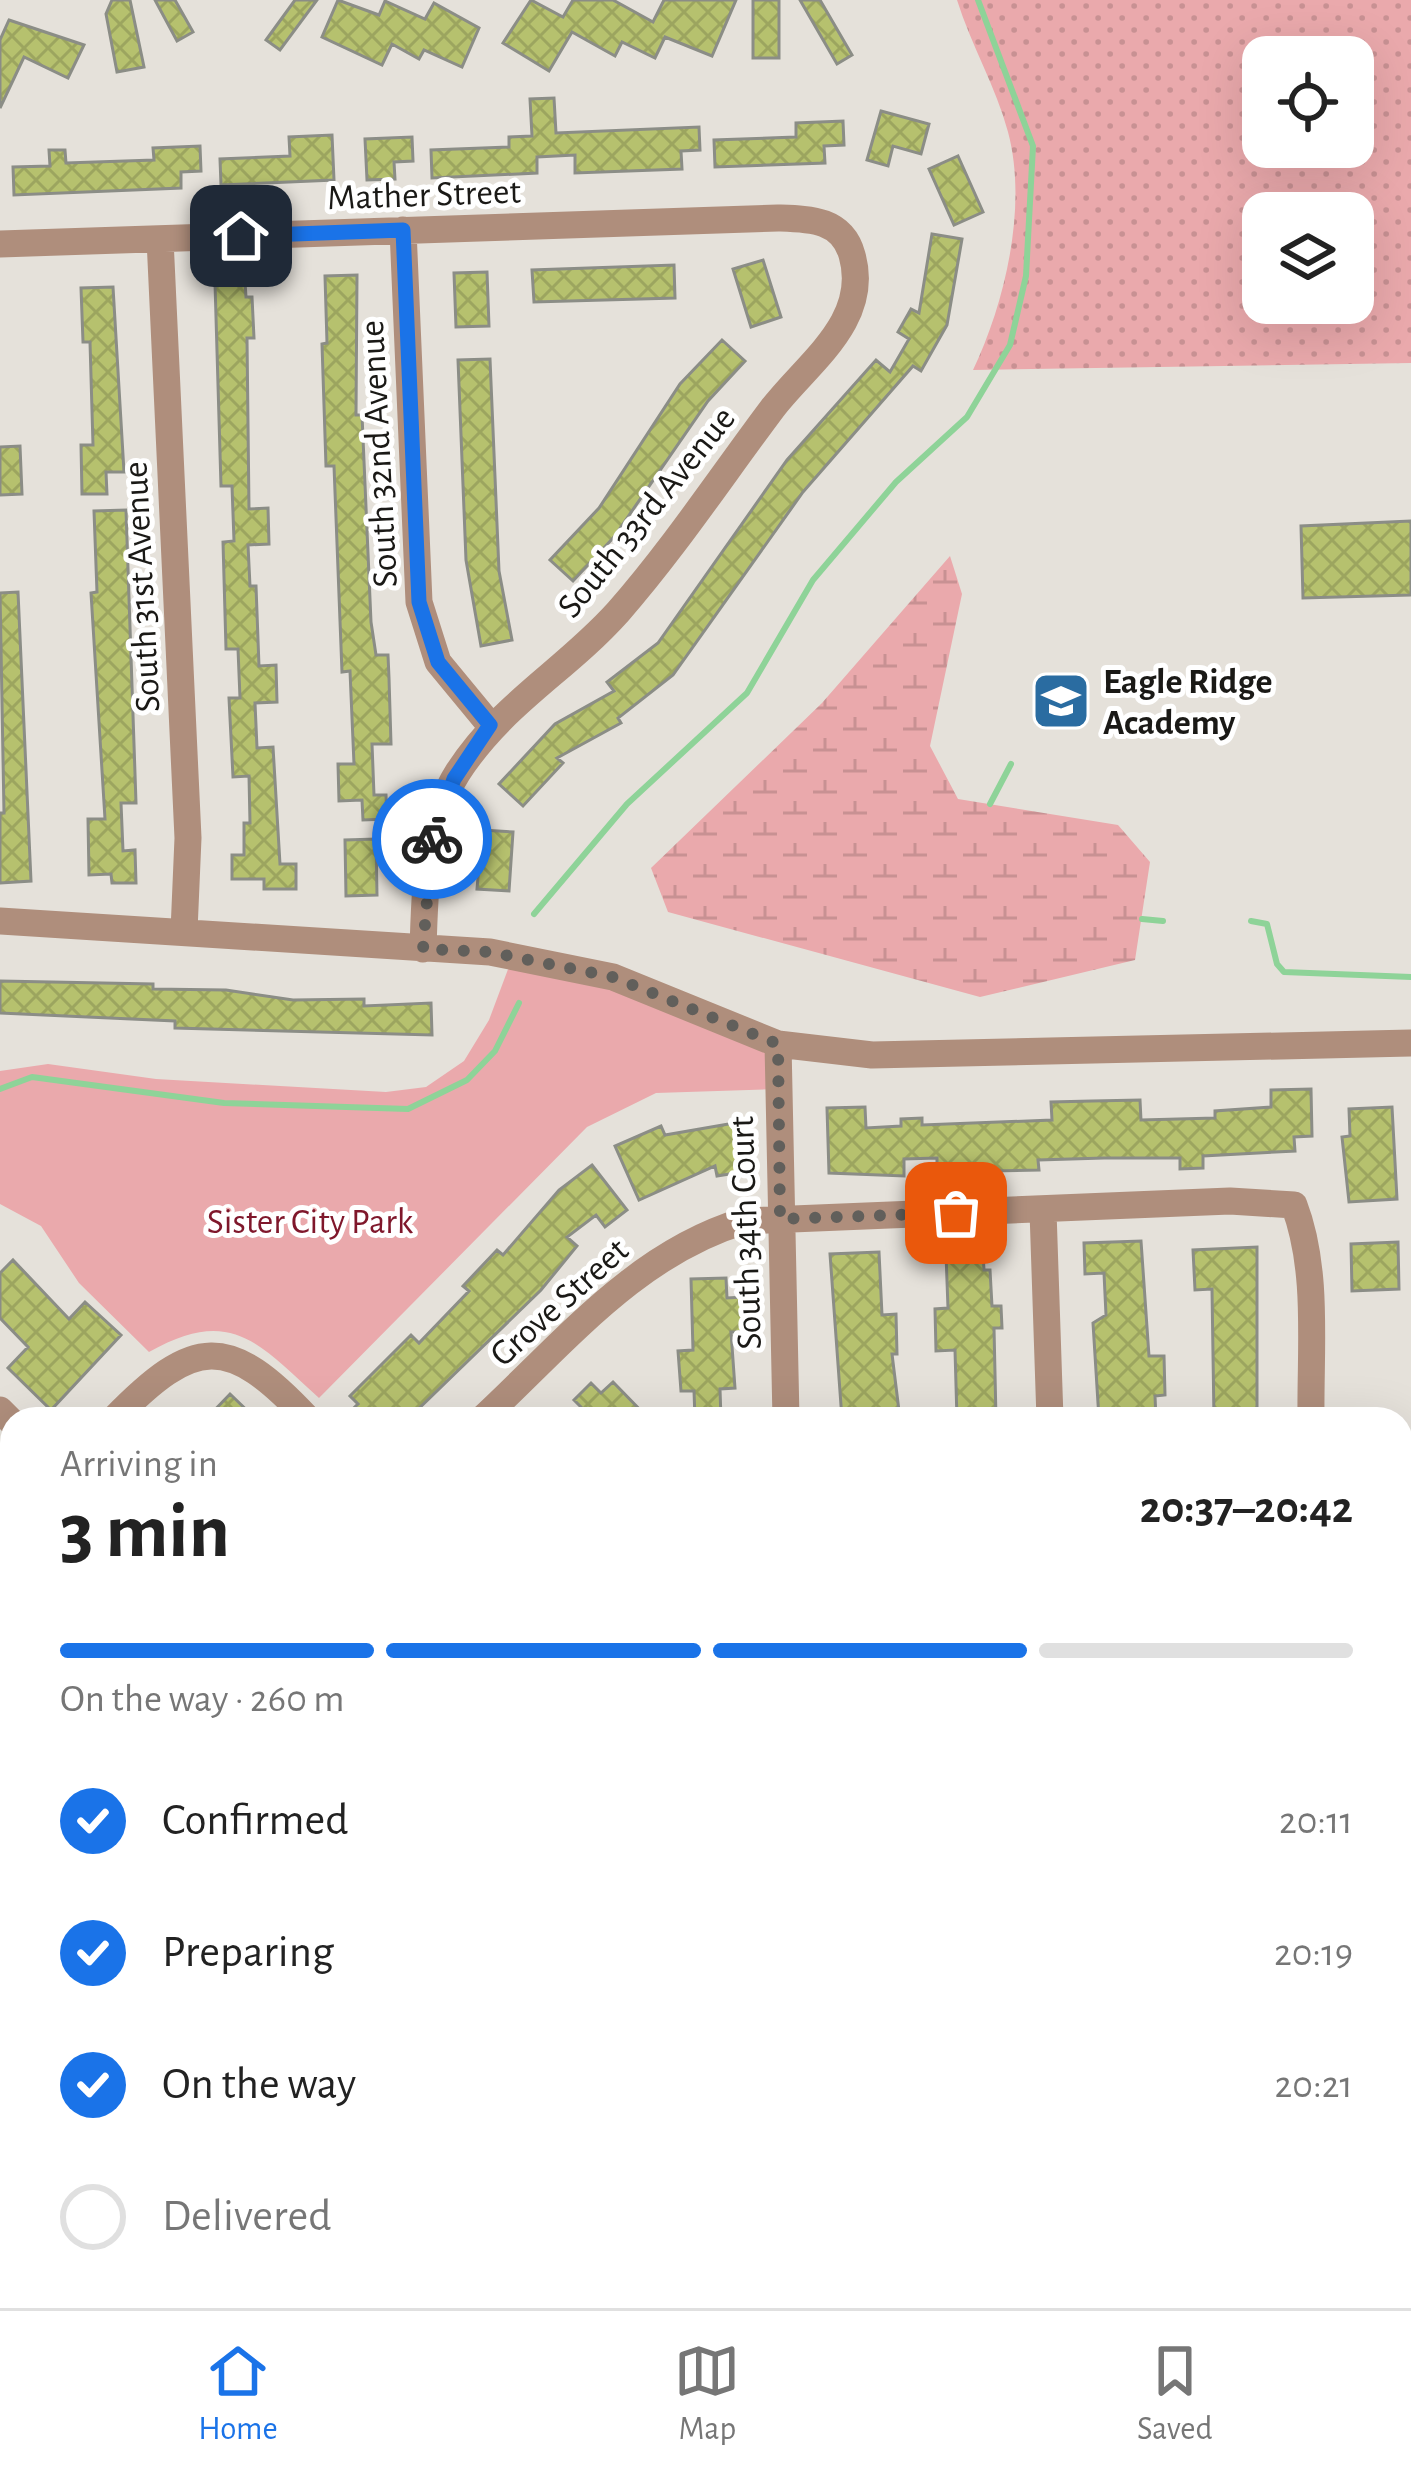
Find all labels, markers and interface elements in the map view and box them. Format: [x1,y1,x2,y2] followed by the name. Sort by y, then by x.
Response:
[1242,36,1374,324] map controls
[1242,36,1374,168] button: locate
[327,174,522,216] street label: Mather Street
[190,185,292,287] pin
[1242,192,1374,324] button: layers
[208,203,274,269] icon: home
[354,319,404,589] street label: South 32nd Avenue
[551,400,742,624] street label: South 33rd Avenue
[117,460,167,713] street label: South 31st Avenue
[1103,664,1272,741] place label: Eagle Ridge Academy
[1030,670,1092,732] school or university icon: Eagle Ridge Academy
[372,779,492,899] courier
[399,806,465,872] icon: bike
[724,1115,768,1350] street label: South 34th Court
[905,1162,1007,1264] pin
[923,1180,989,1246] icon: bag
[207,1204,414,1240] park label: Sister City Park
[484,1231,636,1373] street label: Grove Street
[60,1445,218,1484] text: Arriving in
[1140,1486,1353,1531] text: 20:37–20:42
[60,1494,230,1572] text: 3 min
[60,1680,344,1719] text: On the way · 260 m
[60,1788,126,1854] icon: check
[162,1798,348,1843] text: Confirmed
[1279,1802,1353,1841] text: 20:11
[60,1920,126,1986] icon: check
[162,1930,334,1975] text: Preparing
[1274,1934,1353,1973] text: 20:19
[60,2052,126,2118] icon: check
[162,2062,356,2107] text: On the way
[1275,2066,1353,2105] text: 20:21
[162,2194,331,2239] text: Delivered
[198,2338,278,2450] tab: Home
[674,2338,740,2450] tab: Map
[1137,2338,1213,2450] tab: Saved

